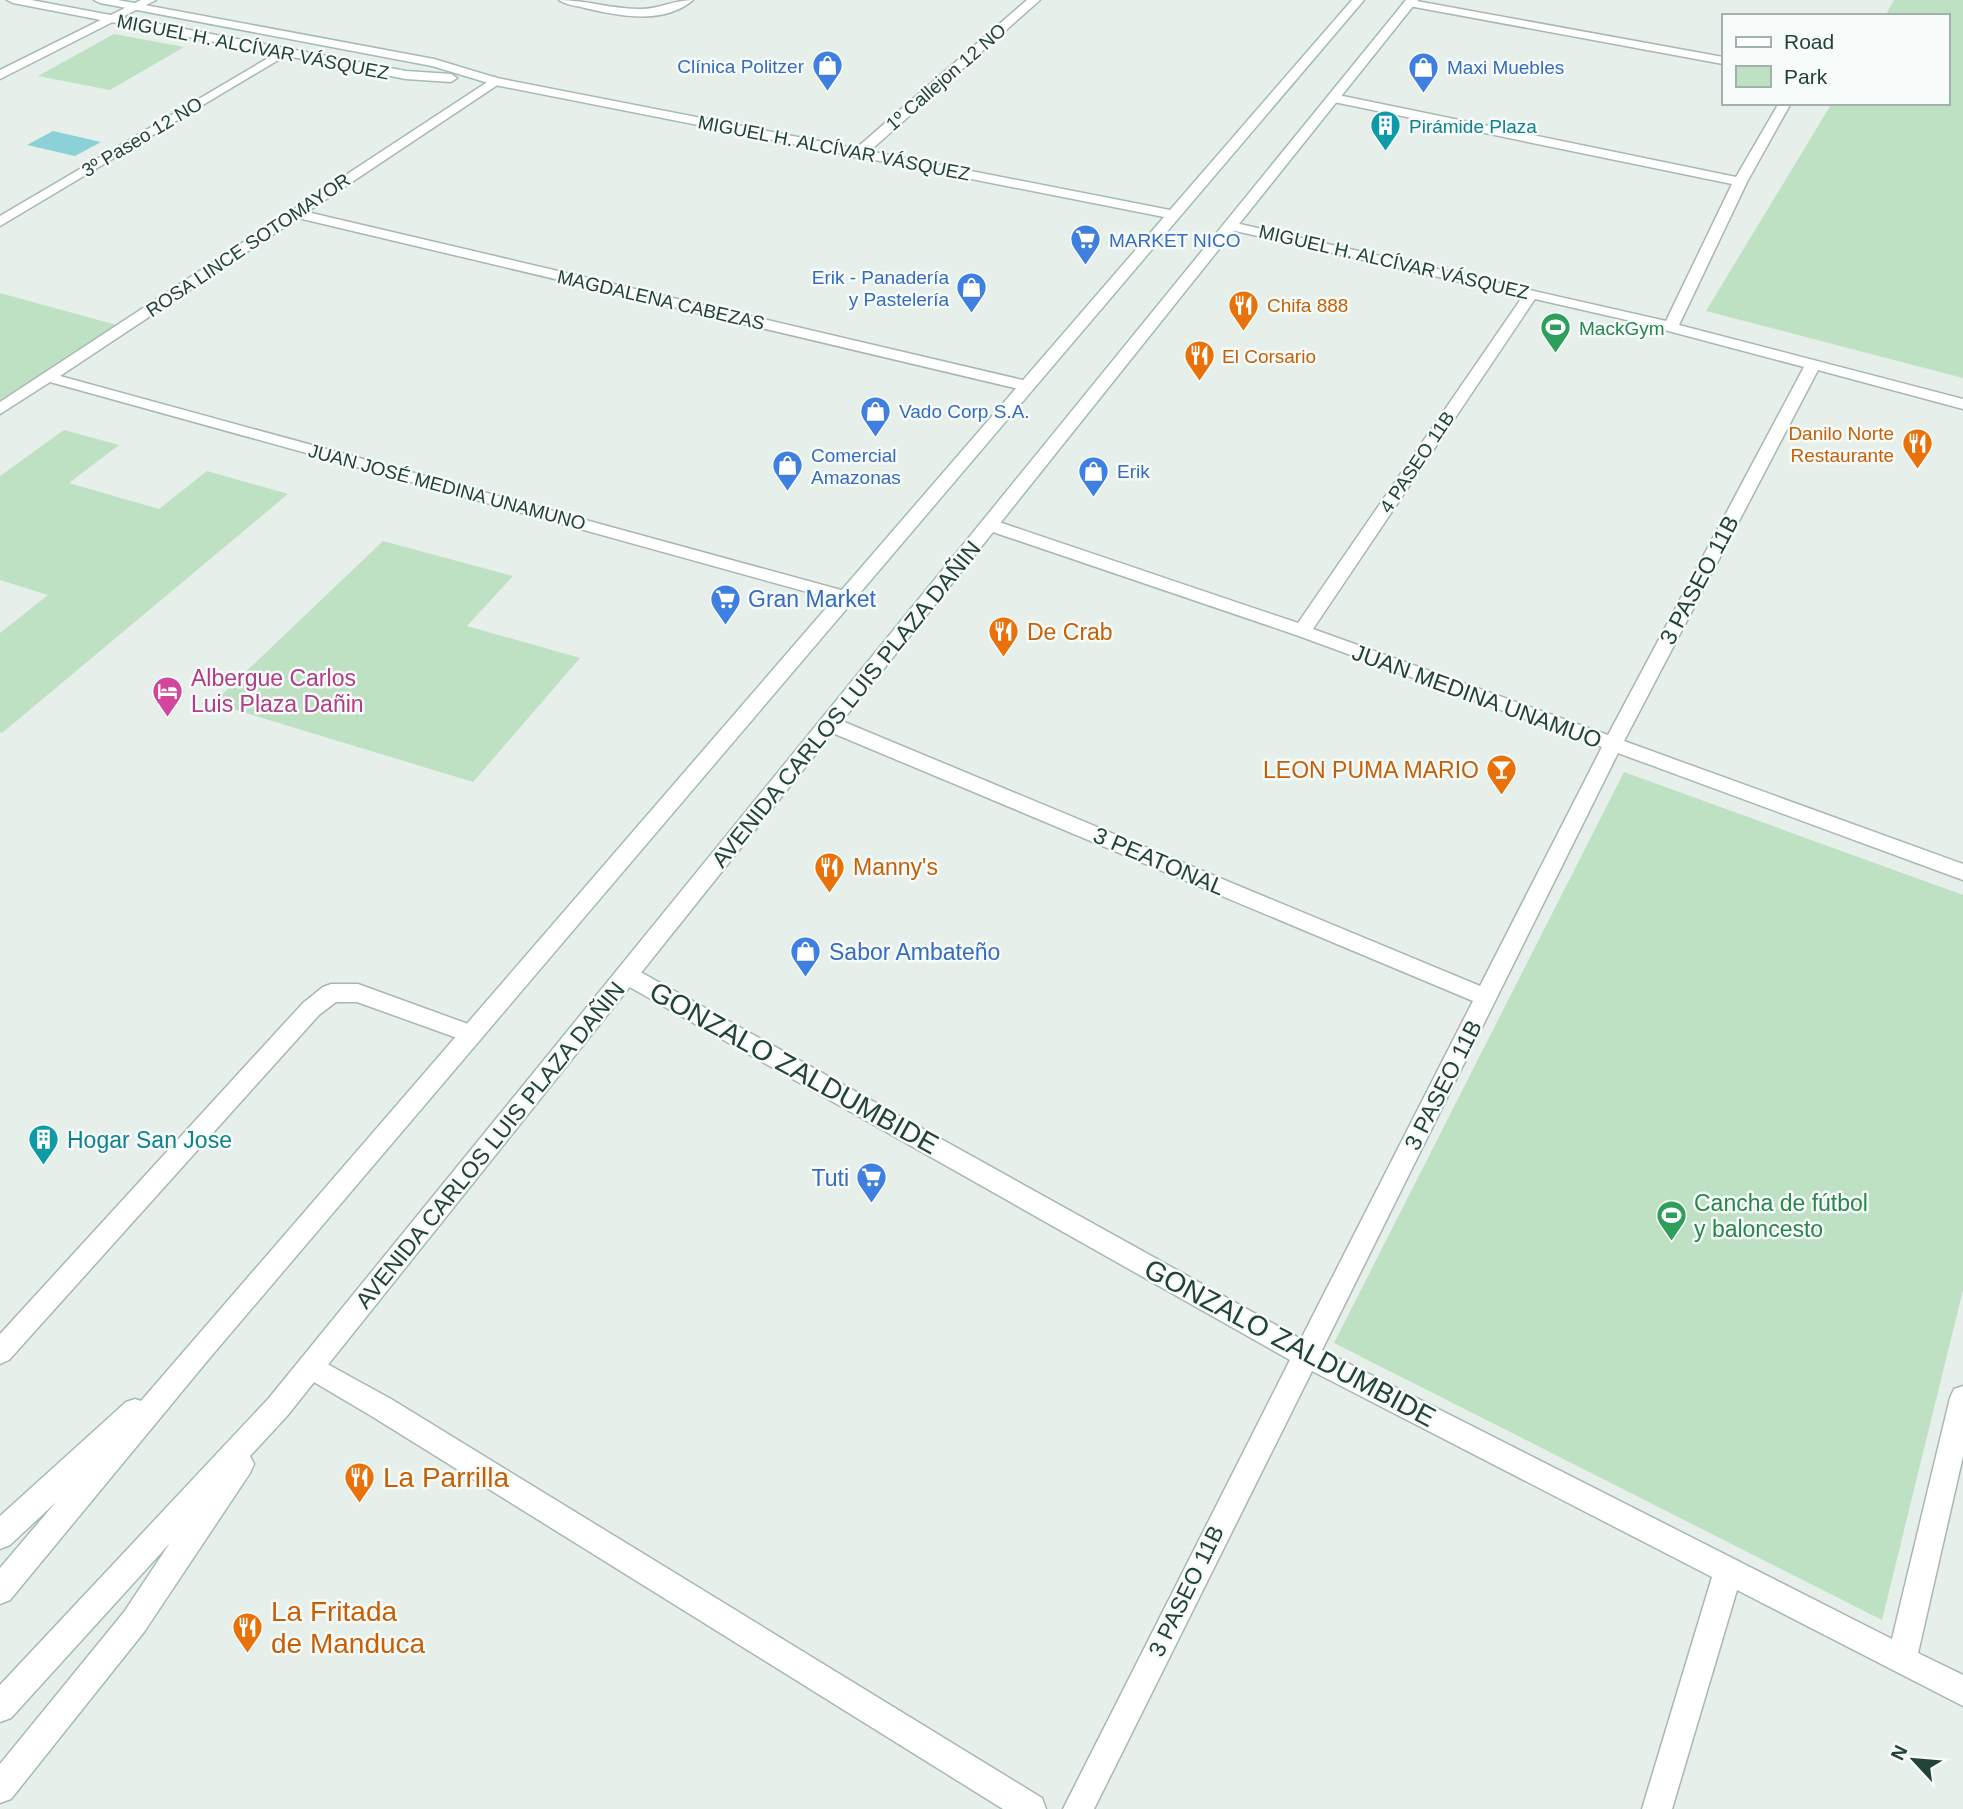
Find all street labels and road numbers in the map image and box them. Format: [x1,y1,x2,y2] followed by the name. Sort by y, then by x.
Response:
[115,10,391,84] street label: MIGUEL H. ALCÍVAR VÁSQUEZ
[882,19,1010,135] street label: 1º Callejon 12 NO
[78,93,206,181] street label: 3º Paseo 12 NO
[696,111,972,185] street label: MIGUEL H. ALCÍVAR VÁSQUEZ
[142,169,354,321] street label: ROSA LINCE SOTOMAYOR
[1257,221,1532,303] street label: MIGUEL H. ALCÍVAR VÁSQUEZ
[555,266,767,334] street label: MAGDALENA CABEZAS
[1375,407,1459,517] street label: 4 PASEO 11B
[306,440,588,534] street label: JUAN JOSÉ MEDINA UNAMUNO
[1654,511,1744,649] street label: 3 PASEO 11B
[706,536,986,872] street label: AVENIDA CARLOS LUIS PLAZA DAÑIN
[1349,639,1605,753] street label: JUAN MEDINA UNAMUO
[1090,822,1229,900] street label: 3 PEATONAL
[644,976,944,1160] street label: GONZALO ZALDUMBIDE
[350,977,630,1313] street label: AVENIDA CARLOS LUIS PLAZA DAÑIN
[1399,1016,1487,1154] street label: 3 PASEO 11B
[1139,1253,1441,1433] street label: GONZALO ZALDUMBIDE
[1143,1521,1229,1661] street label: 3 PASEO 11B

